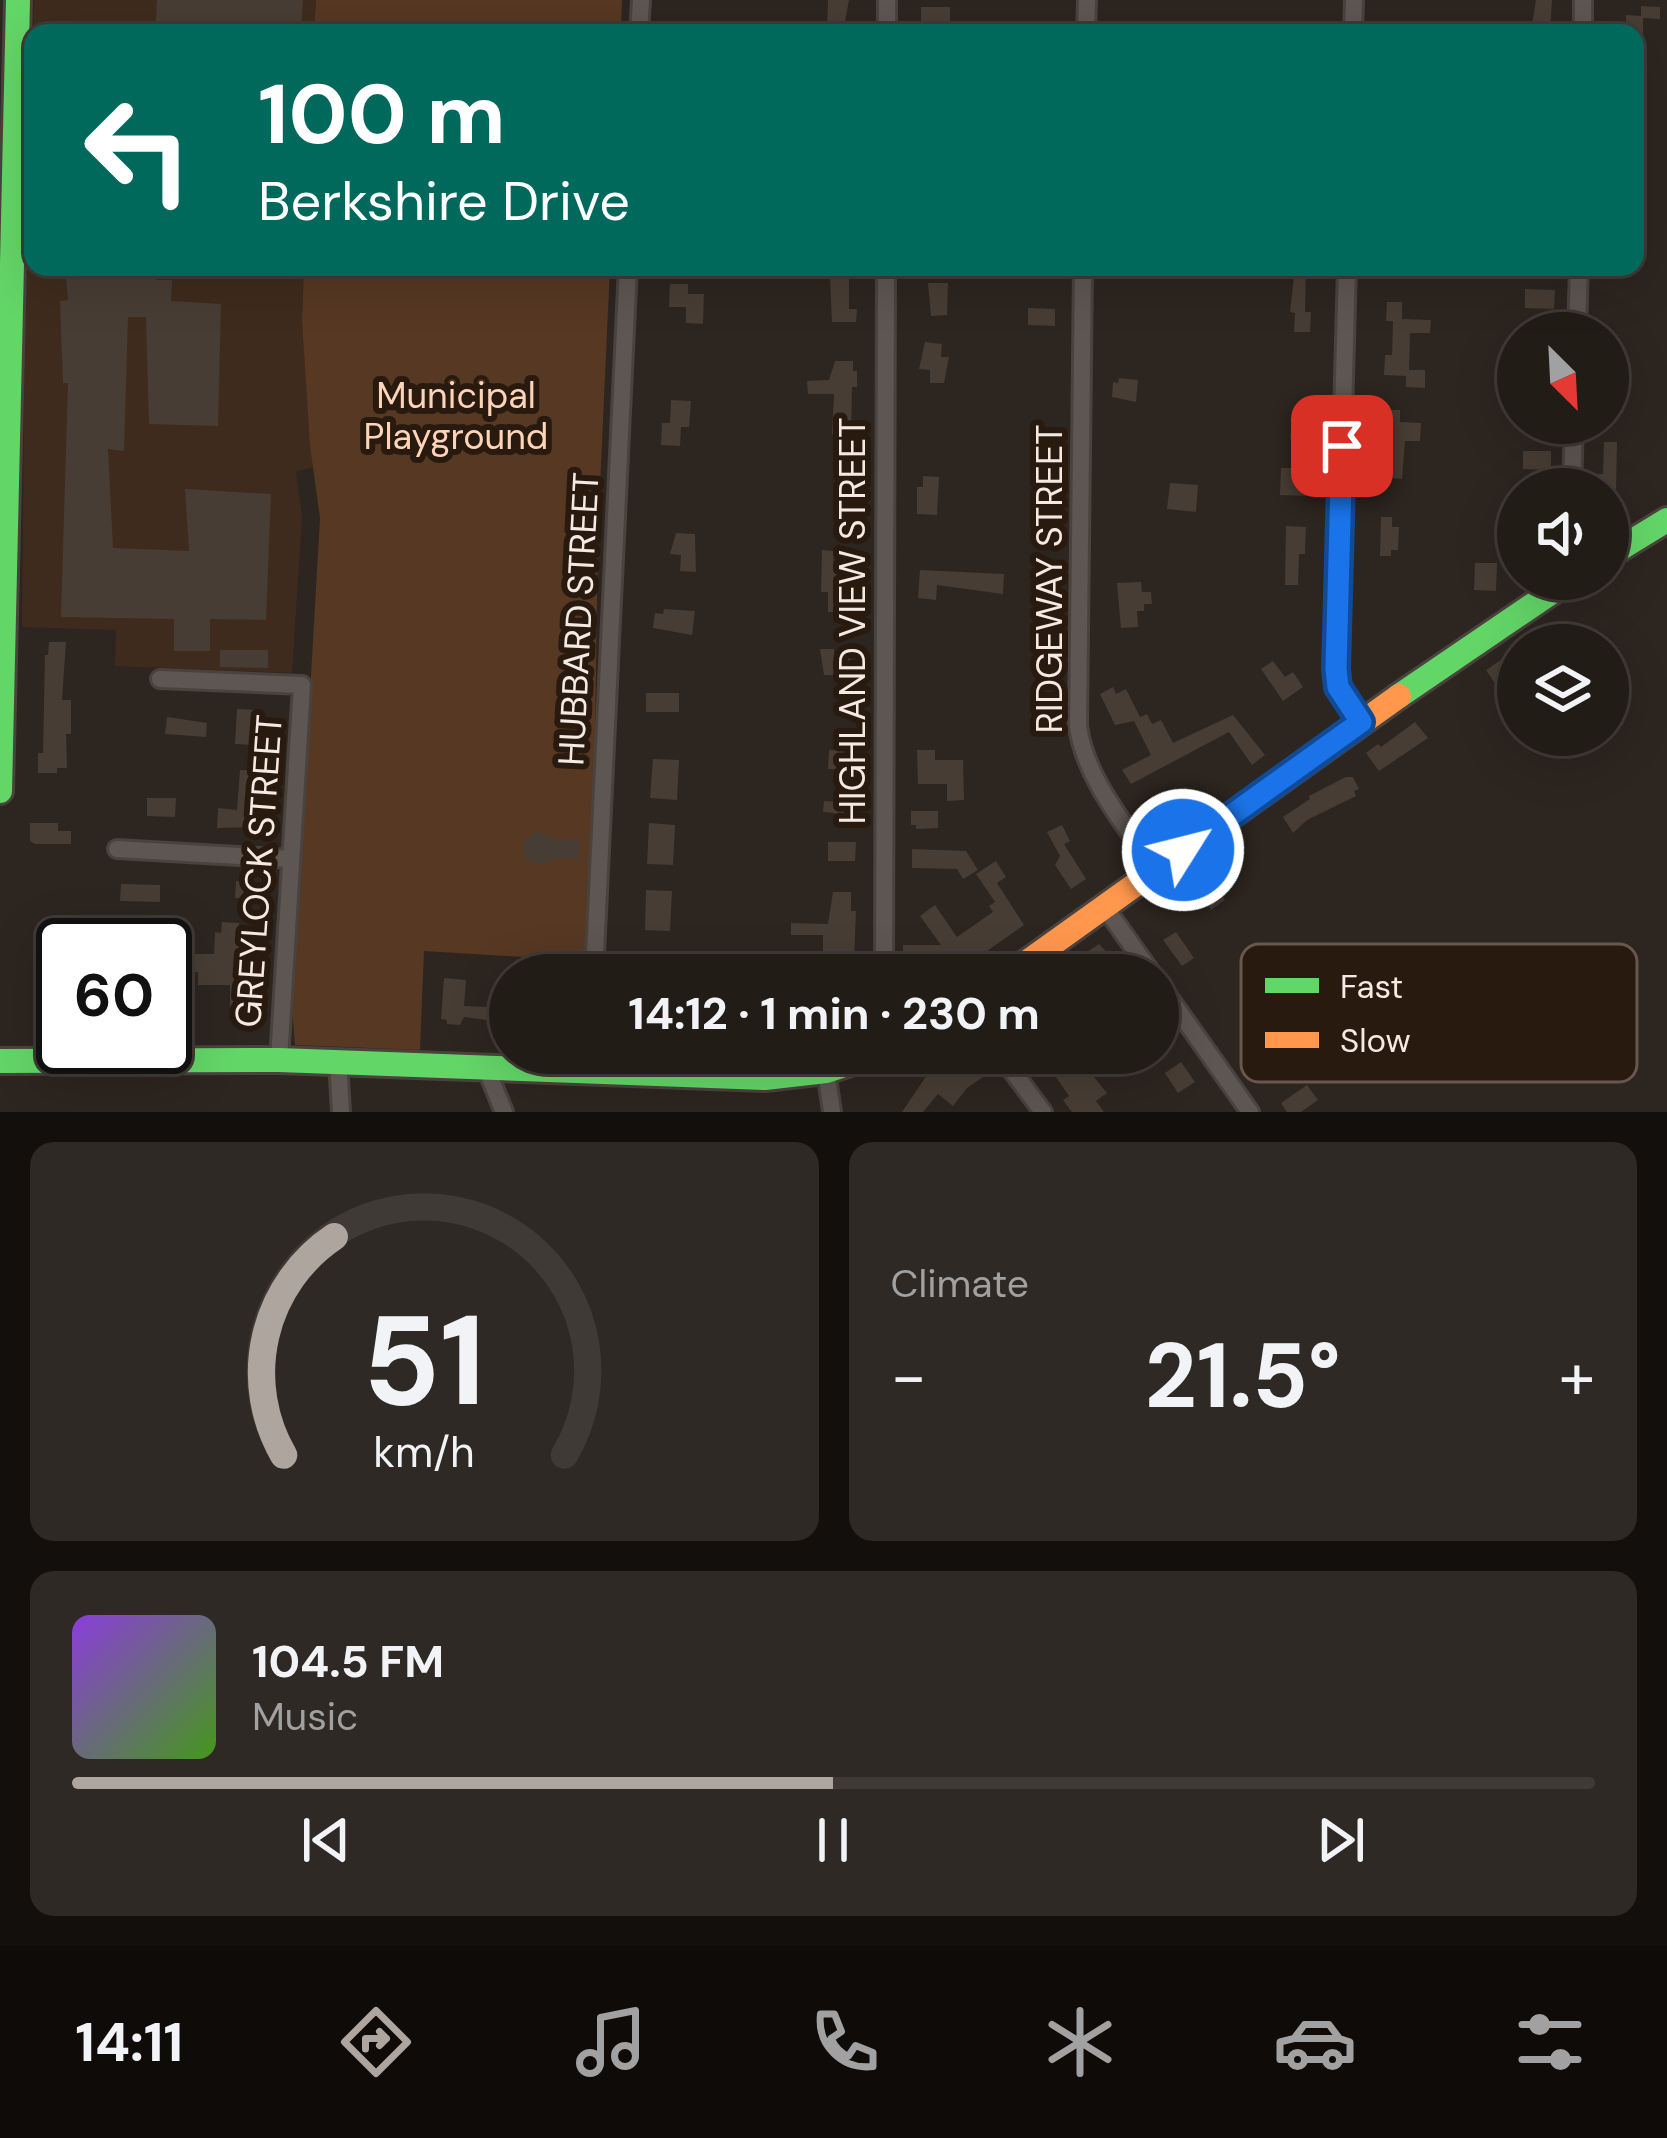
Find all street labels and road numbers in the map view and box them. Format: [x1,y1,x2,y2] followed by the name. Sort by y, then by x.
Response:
[829,418,876,824] street label: HIGHLAND VIEW STREET
[1026,425,1073,734] street label: RIDGEWAY STREET
[547,471,610,767] street label: HUBBARD STREET
[224,713,293,1029] street label: GREYLOCK STREET

